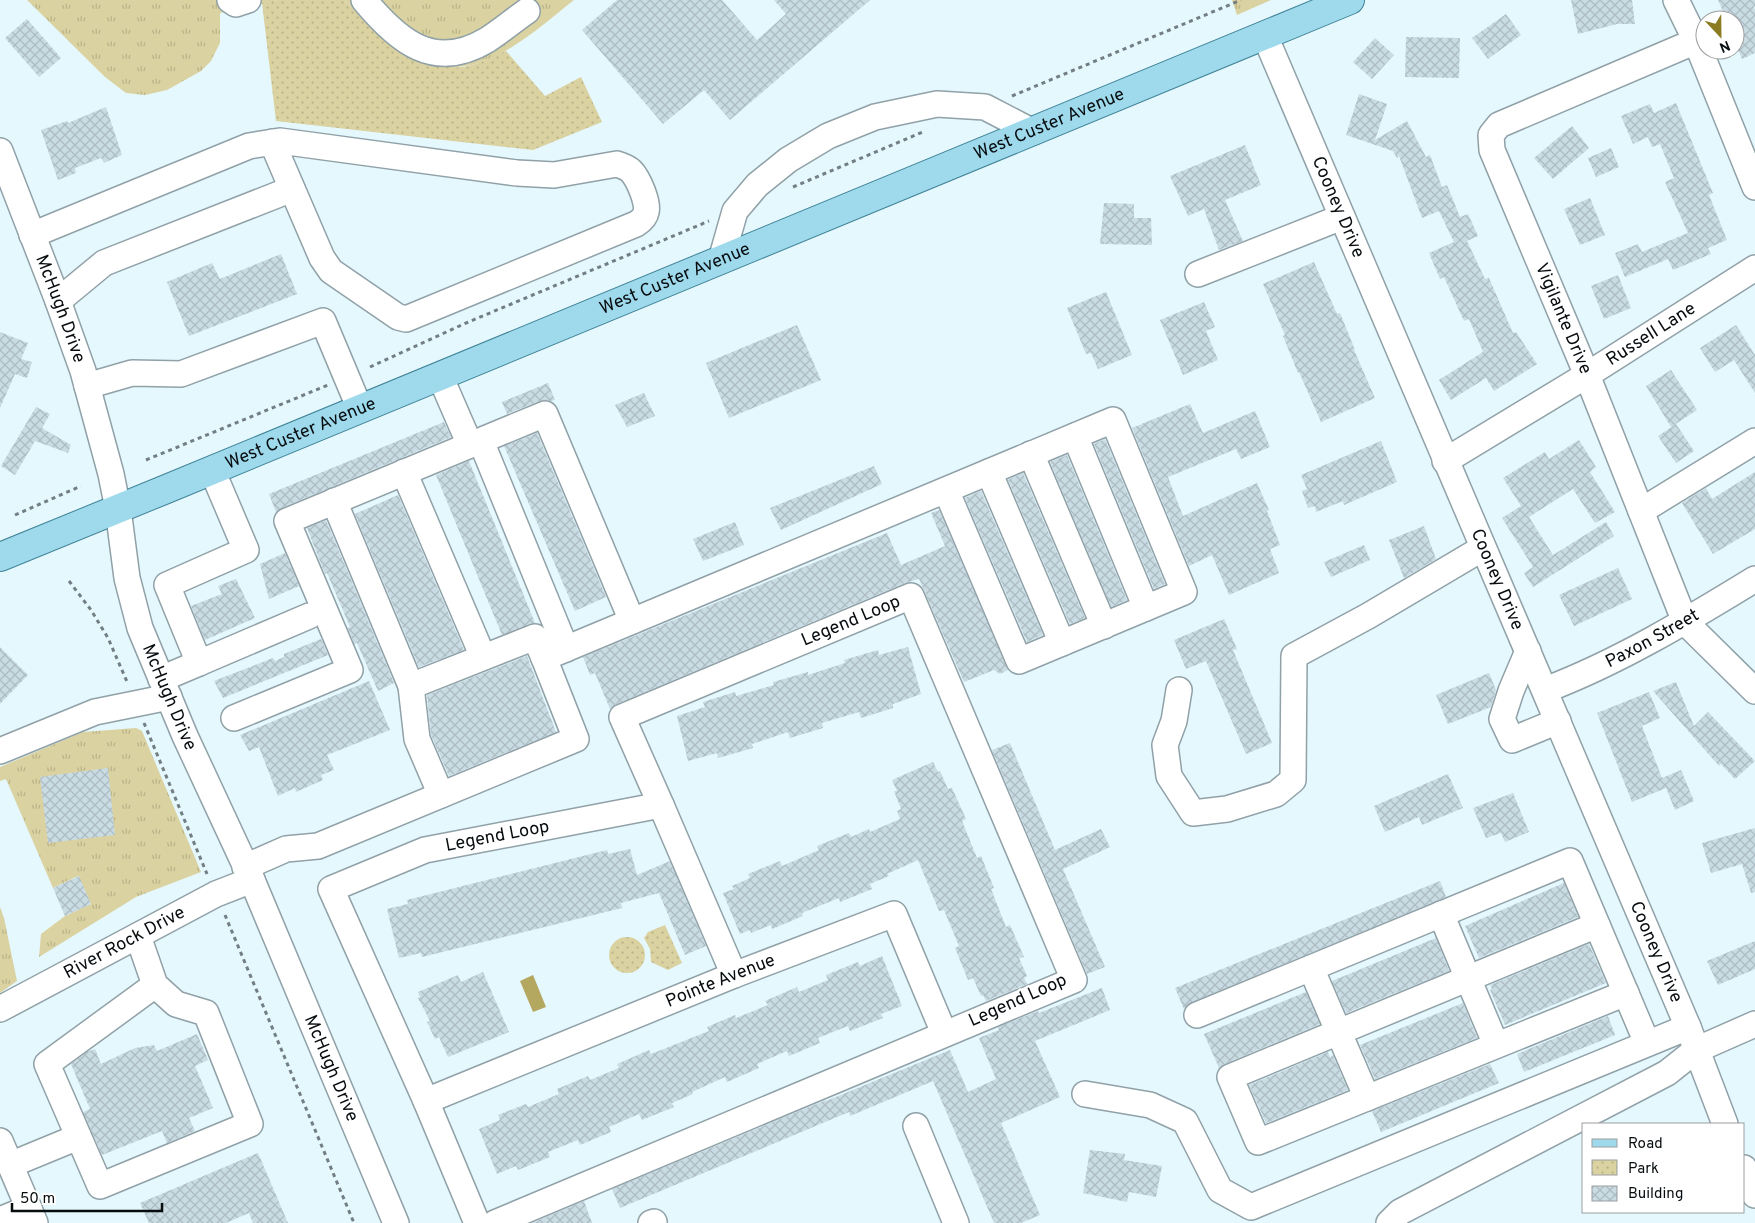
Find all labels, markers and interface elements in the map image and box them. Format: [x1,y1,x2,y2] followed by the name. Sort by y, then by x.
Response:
[1695,10,1745,60] north arrow
[1716,36,1732,55] text: N
[971,83,1128,166] street label: West Custer Avenue
[1306,153,1370,261] street label: Cooney Drive
[596,238,754,320] street label: West Custer Avenue
[30,252,91,366] street label: McHugh Drive
[1530,259,1597,378] street label: Vigilante Drive
[1602,297,1700,371] street label: Russell Lane
[222,392,379,475] street label: West Custer Avenue
[1465,525,1529,634] street label: Cooney Drive
[798,590,904,652] street label: Legend Loop
[1602,604,1703,674] street label: Paxon Street
[136,641,202,754] street label: McHugh Drive
[444,815,551,857] street label: Legend Loop
[1624,898,1688,1006] street label: Cooney Drive
[60,901,189,984] street label: River Rock Drive
[662,949,778,1013] street label: Pointe Avenue
[965,969,1071,1033] street label: Legend Loop
[299,1012,364,1125] street label: McHugh Drive
[1582,1123,1745,1213] legend
[1628,1135,1663,1154] text: Road
[1628,1160,1659,1179] text: Park
[12,1180,162,1212] scale bar
[1628,1185,1683,1204] text: Building
[20,1190,55,1209] text: 50 m

